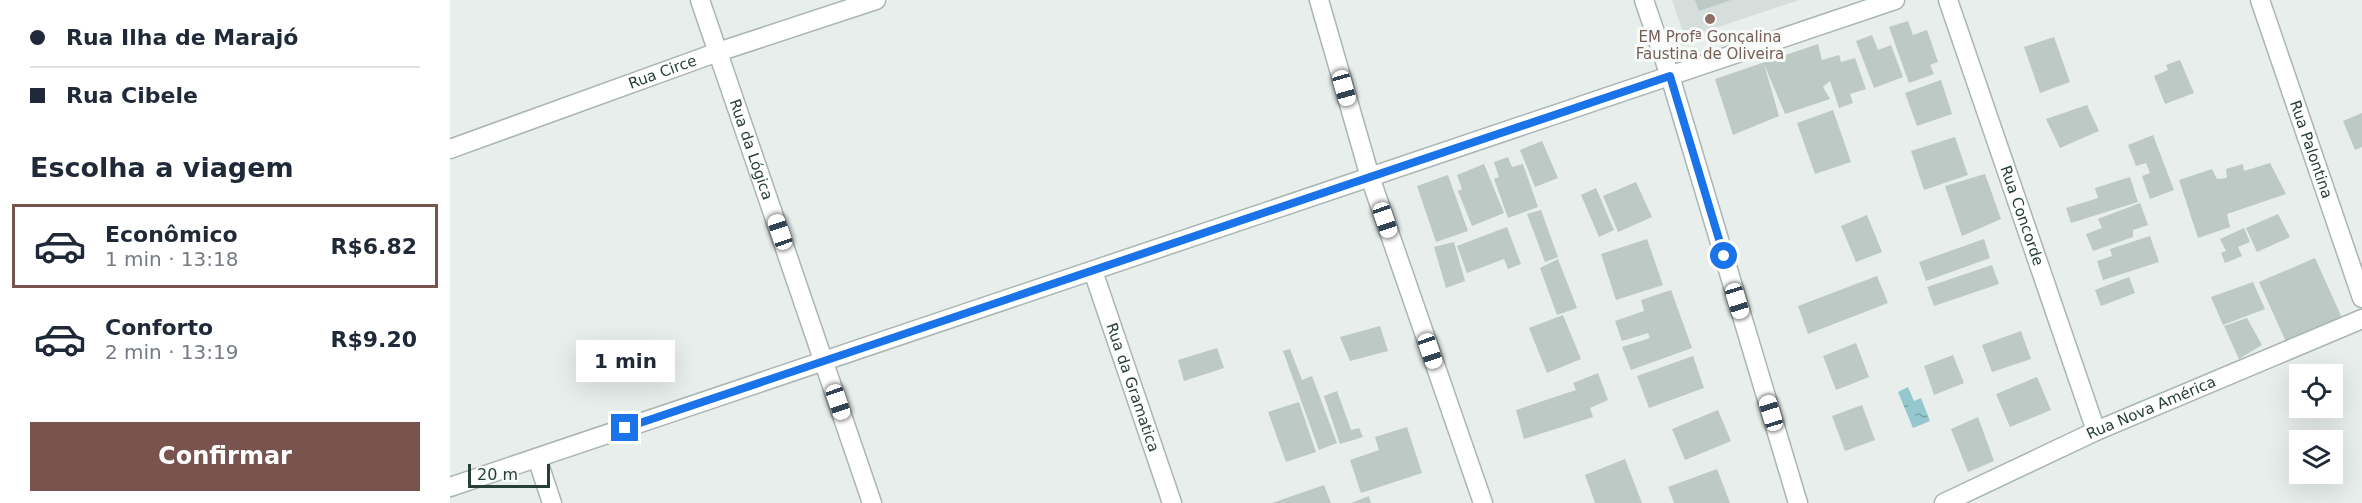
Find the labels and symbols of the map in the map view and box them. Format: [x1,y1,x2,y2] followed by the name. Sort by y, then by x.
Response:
[1703,12,1717,26] marker: EM Profª Gonçalina Faustina de Oliveira
[1636,28,1784,63] place label: EM Profª Gonçalina Faustina de Oliveira
[626,52,699,93] street label: Rua Circe
[1330,68,1358,108] car
[726,97,777,202] street label: Rua da Lógica
[2286,98,2336,201] street label: Rua Palontina
[1997,163,2048,268] street label: Rua Concorde
[1371,200,1399,240] car
[766,212,794,252] car
[1710,242,1737,269] route start
[1723,281,1751,321] car
[1102,321,1163,454] street label: Rua da Gramatica
[1416,331,1444,371] car
[576,341,675,383] callout: 1 min
[2084,373,2218,443] street label: Rua Nova América
[824,382,852,422] car
[1757,393,1785,433] car
[611,414,638,441] route end
[468,461,550,488] scale bar

